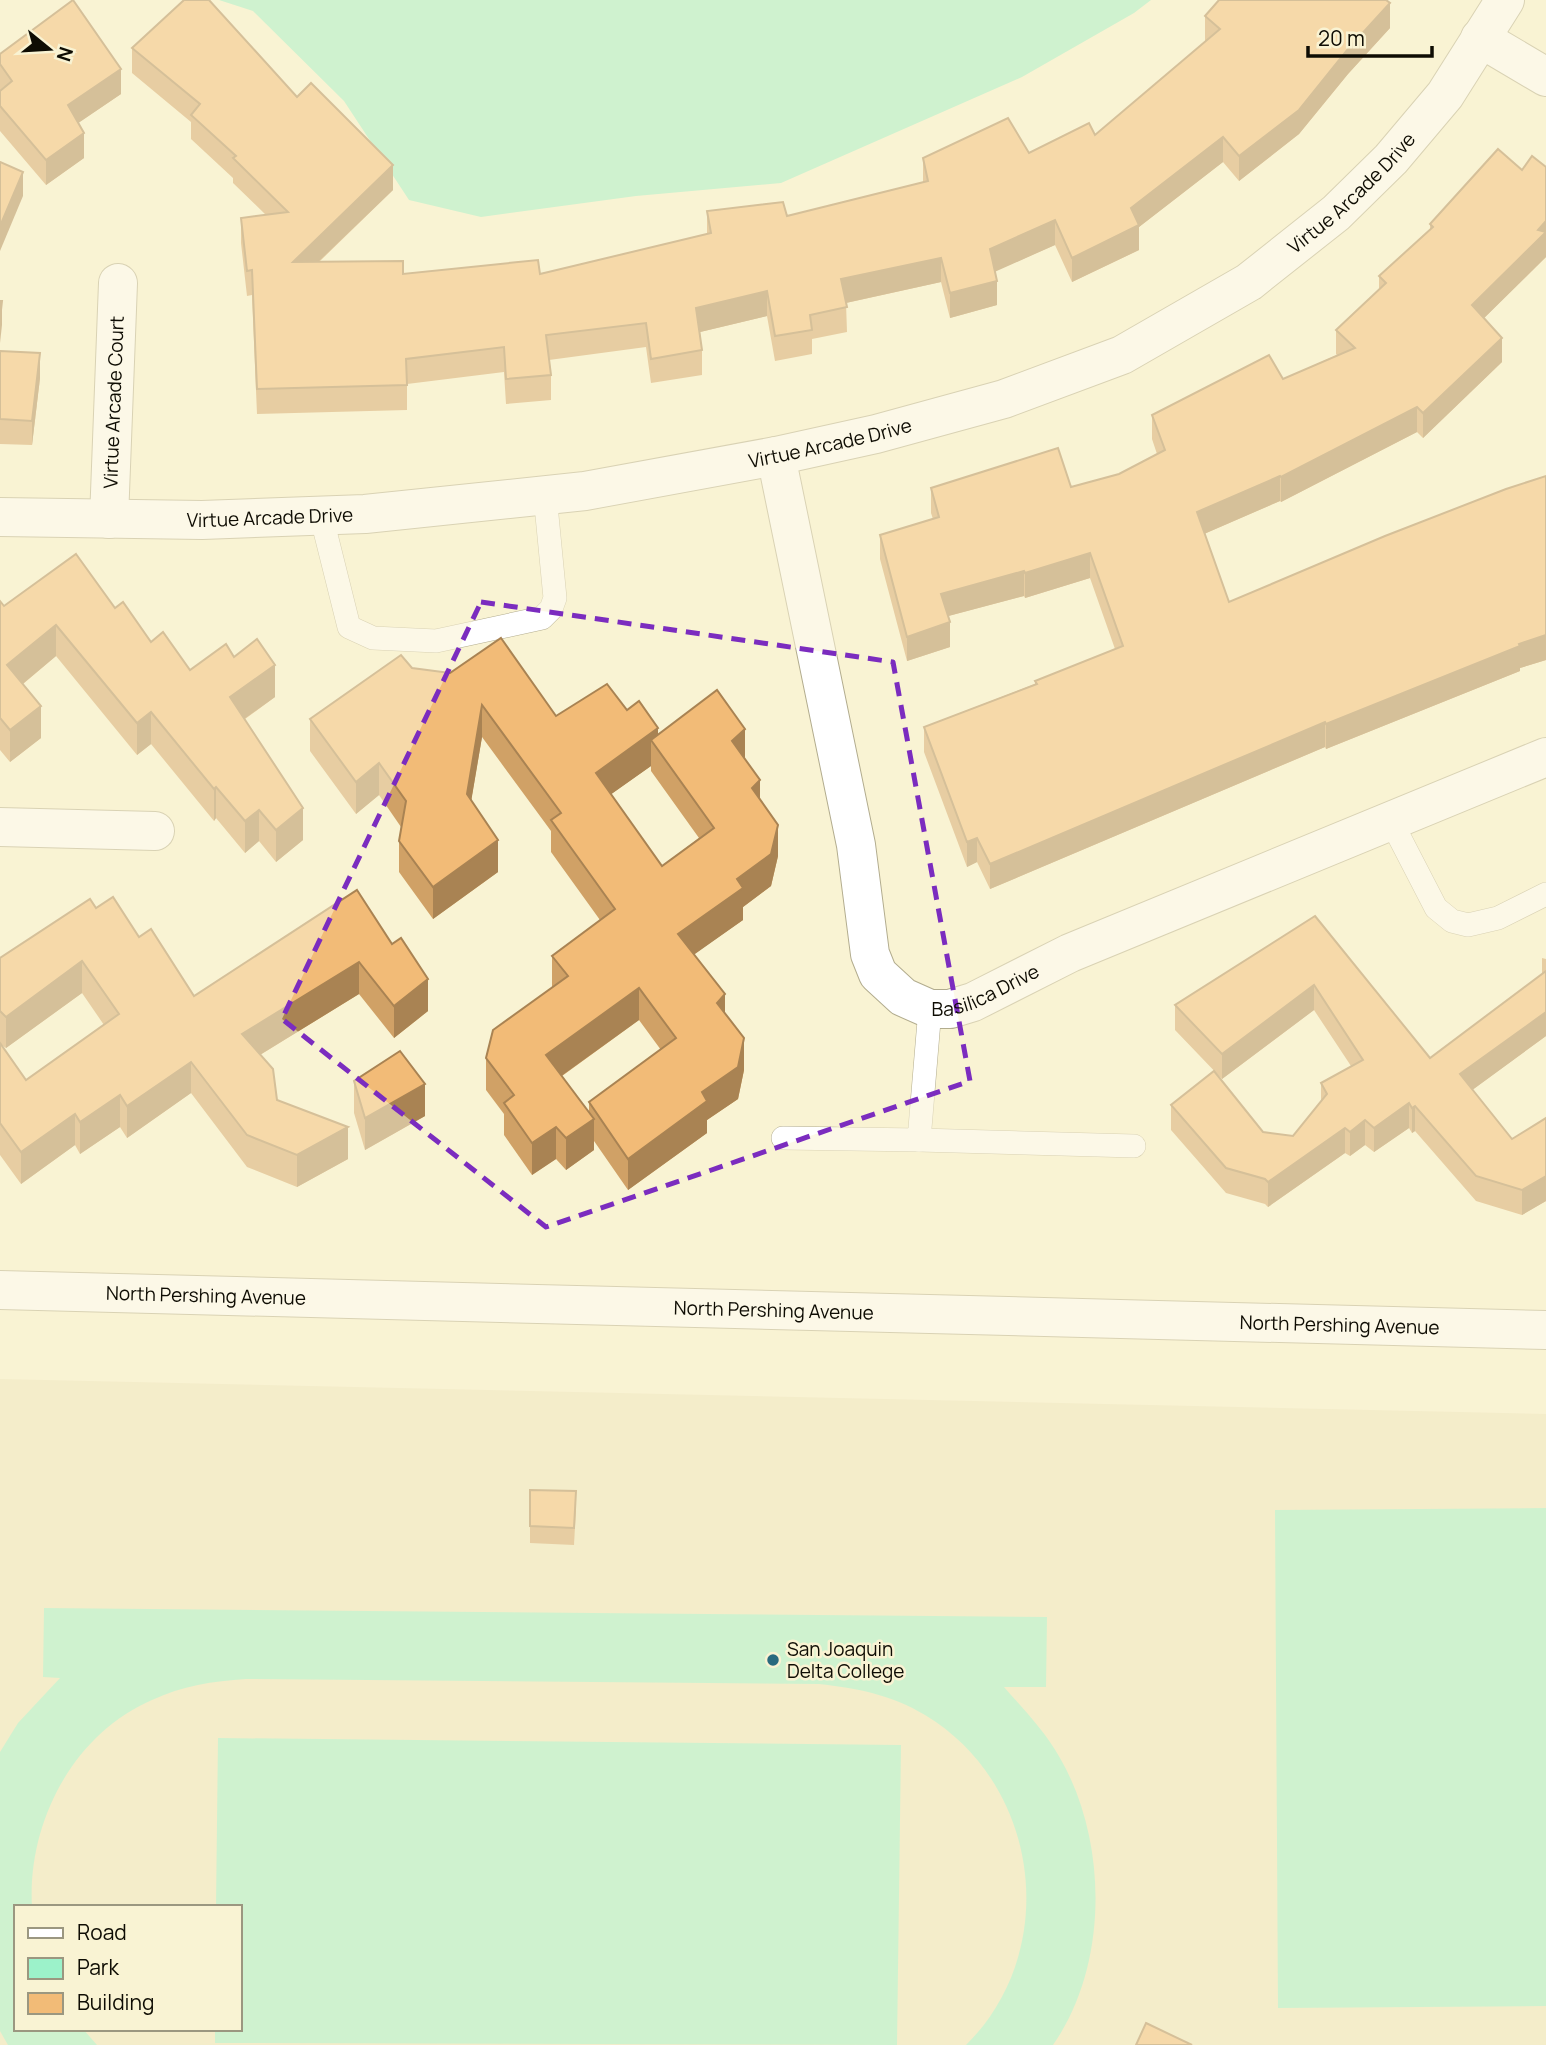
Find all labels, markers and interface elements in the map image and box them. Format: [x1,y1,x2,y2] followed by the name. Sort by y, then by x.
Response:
[14,14,84,84] north arrow
[1308,14,1432,58] scale bar
[1318,24,1365,52] text: 20 m
[51,44,80,65] text: N
[1282,127,1421,259] street label: Virtue Arcade Drive
[97,315,130,489] street label: Virtue Arcade Court
[746,412,915,474] street label: Virtue Arcade Drive
[186,501,354,533] street label: Virtue Arcade Drive
[931,958,1043,1022] street label: Basilica Drive
[106,1280,306,1311] street label: North Pershing Avenue
[673,1294,874,1326] street label: North Pershing Avenue
[1239,1309,1440,1340] street label: North Pershing Avenue
[787,1636,904,1684] place label: San Joaquin Delta College
[765,1652,781,1668] marker: San Joaquin Delta College
[14,1905,242,2031] legend
[77,1918,127,1946] text: Road
[77,1953,119,1981] text: Park
[77,1988,154,2016] text: Building

